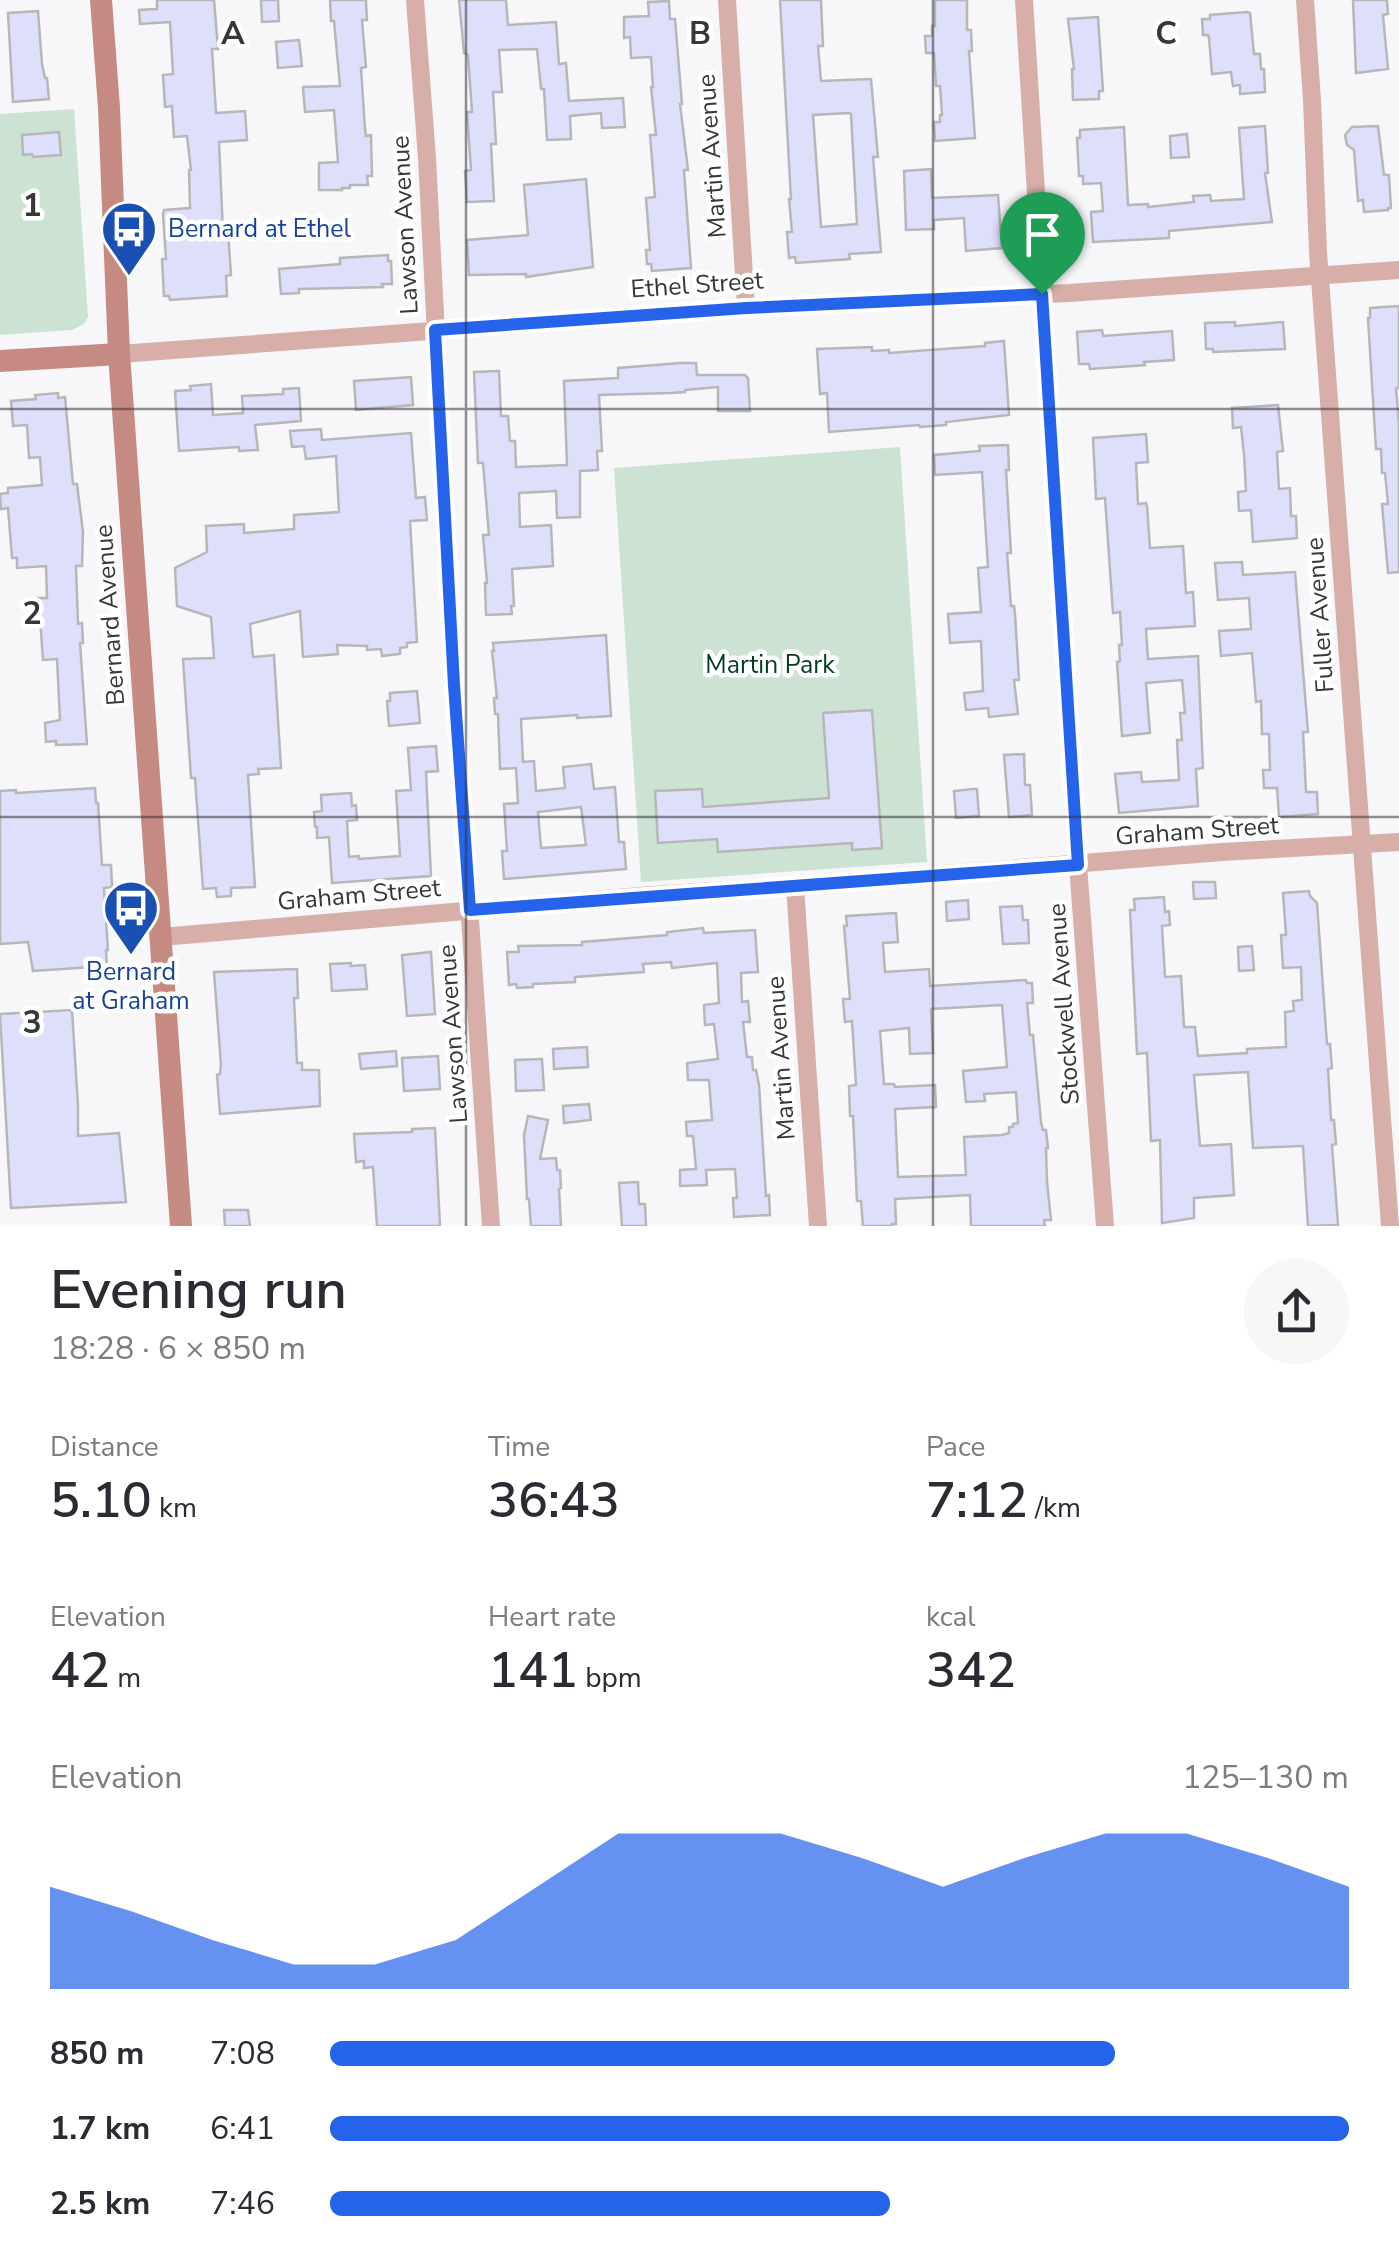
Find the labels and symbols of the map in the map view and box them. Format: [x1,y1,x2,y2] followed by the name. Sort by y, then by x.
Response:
[221,12,245,55] text: A
[689,12,711,55] text: B
[1155,12,1177,55] text: C
[689,73,735,239] street label: Martin Avenue
[383,135,427,315] street label: Lawson Avenue
[22,184,42,227] text: 1
[1000,192,1085,295] pin
[99,199,159,278] bus stop icon: Bernard at Ethel
[168,212,352,246] place label: Bernard at Ethel
[630,263,765,307] street label: Ethel Street
[87,523,133,707] street label: Bernard Avenue
[1298,536,1342,694] street label: Fuller Avenue
[22,592,42,635] text: 2
[705,648,835,682] park label: Martin Park
[1114,808,1280,854] street label: Graham Street
[276,871,442,919] street label: Graham Street
[101,878,161,957] bus stop icon: Bernard at Graham
[1040,902,1088,1106] street label: Stockwell Avenue
[430,943,476,1125] street label: Lawson Avenue
[72,955,190,1018] place label: Bernard at Graham
[758,975,804,1141] street label: Martin Avenue
[22,1001,42,1044] text: 3

